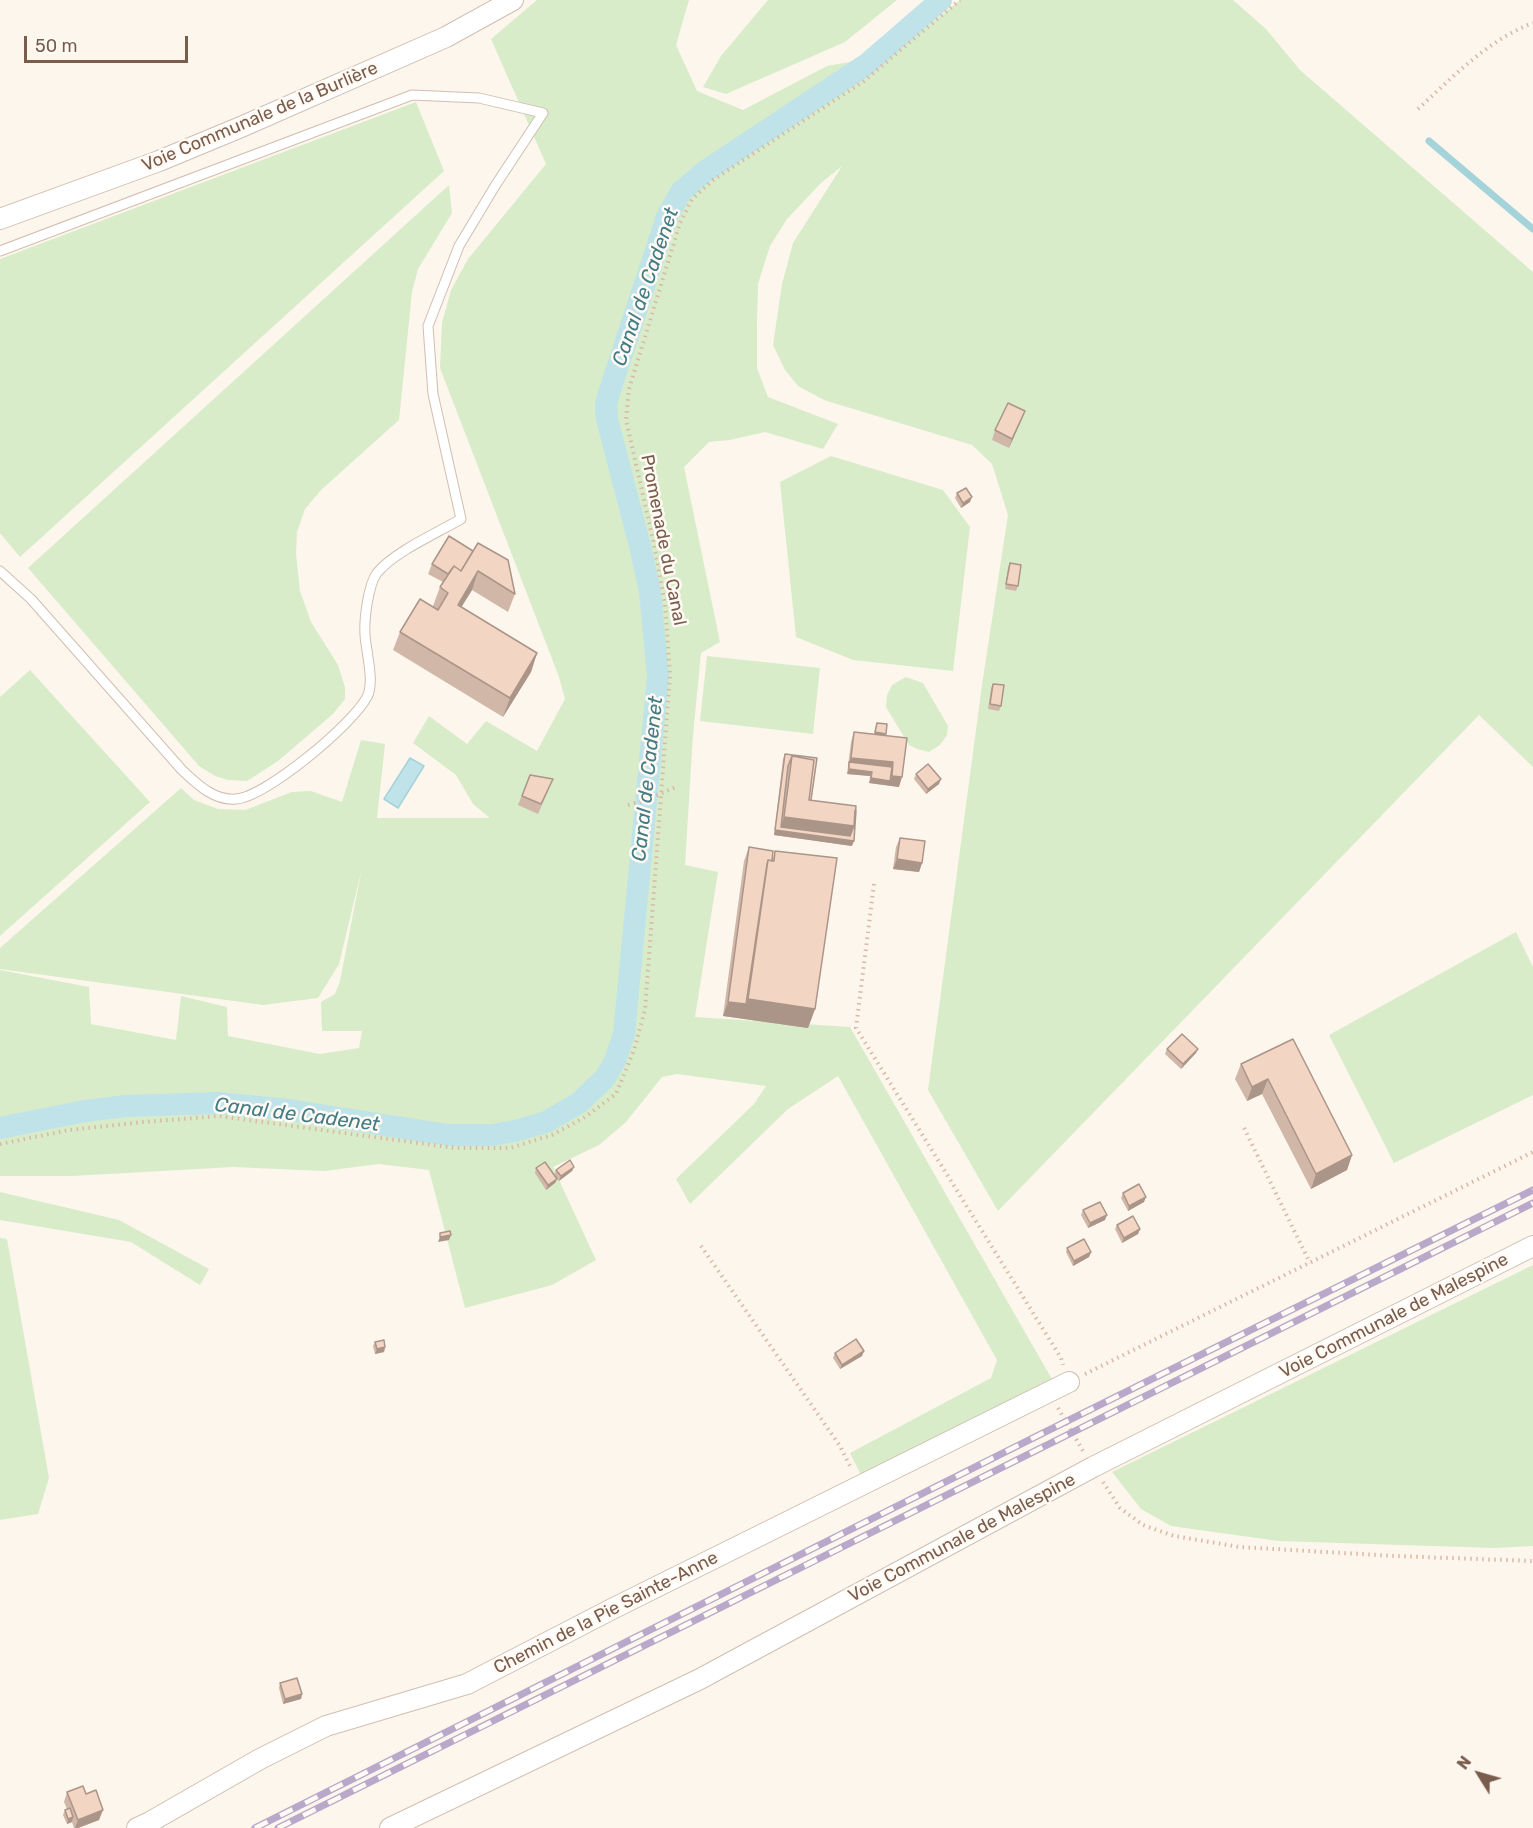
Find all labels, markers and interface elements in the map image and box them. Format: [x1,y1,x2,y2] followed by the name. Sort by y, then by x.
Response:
[27,24,190,62] scale bar
[35,35,78,57] text: 50 m
[139,57,381,177] street label: Voie Communale de la Burlière
[608,205,684,369] water label: Canal de Cadenet
[636,453,690,627] street label: Promenade du Canal
[627,695,669,863] water label: Canal de Cadenet
[213,1093,381,1137] water label: Canal de Cadenet
[1276,1249,1512,1383] street label: Voie Communale de Malespine
[845,1469,1079,1607] street label: Voie Communale de Malespine
[490,1547,722,1679] street label: Chemin de la Pie Sainte-Anne
[1449,1744,1509,1804] north arrow
[1453,1753,1475,1773] text: N

